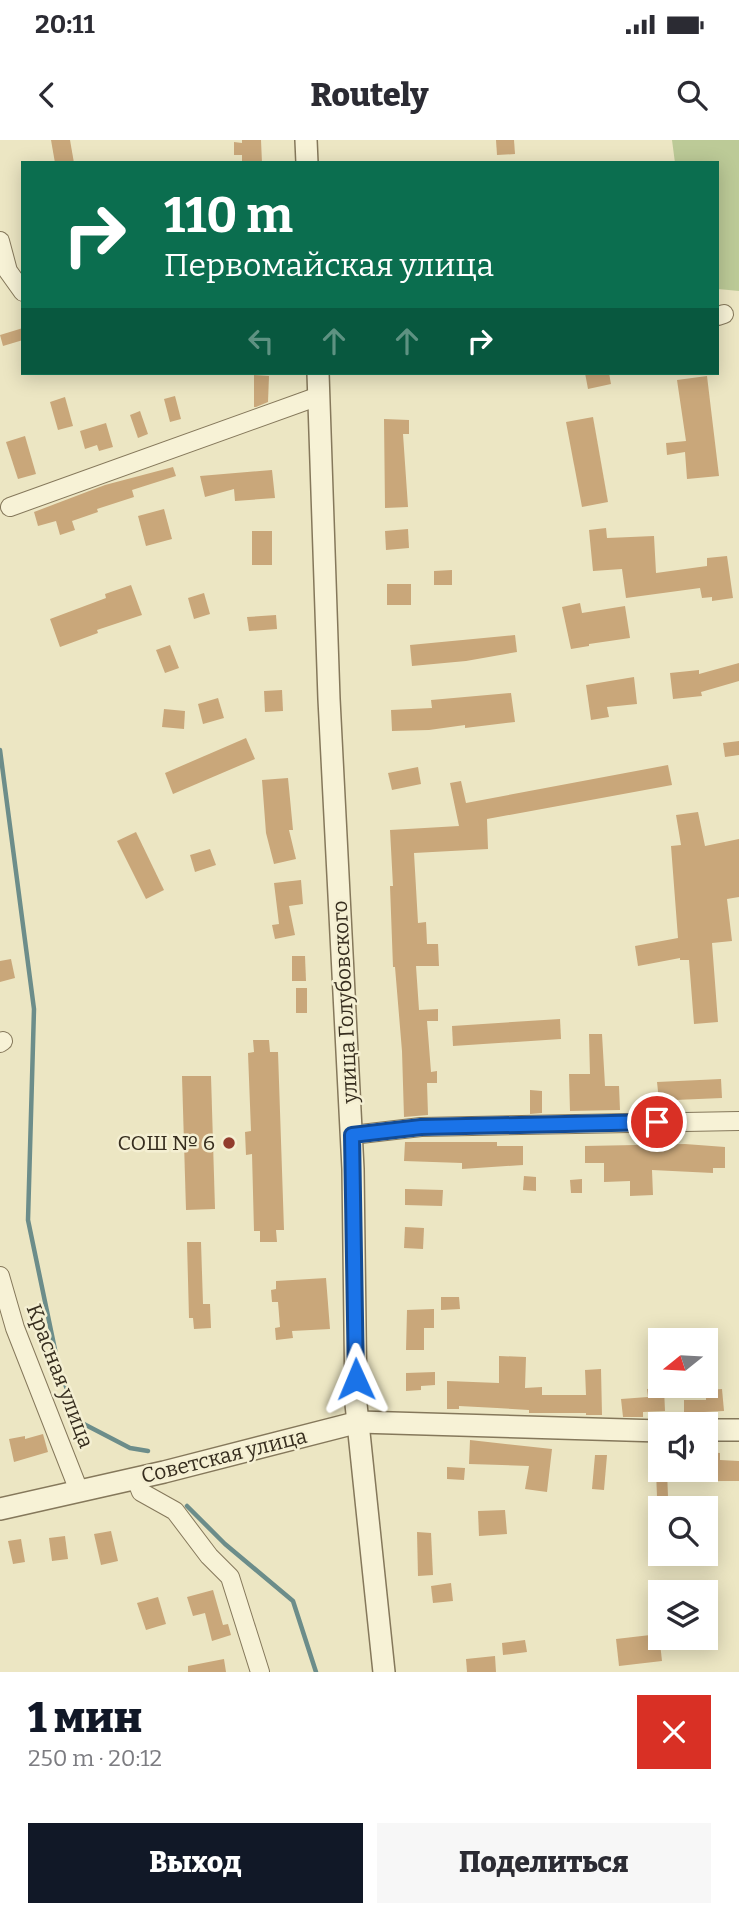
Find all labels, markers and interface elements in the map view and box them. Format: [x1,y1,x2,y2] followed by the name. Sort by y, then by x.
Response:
[35,9,95,40] text: 20:11
[28,76,66,114] icon: back
[310,76,429,114] text: Routely
[673,76,711,114] icon: search
[164,186,293,245] text: 110 m
[49,189,140,280] icon: right
[164,246,494,284] text: Первомайская улица
[242,322,280,360] icon: left
[315,322,353,360] icon: ahead
[388,322,426,360] icon: ahead
[461,322,499,360] icon: right
[327,900,363,1105] street label: улица Голубовского
[627,1092,687,1152] pin
[638,1103,676,1141] icon: arrive
[118,1130,215,1156] place label: СОШ № 6
[221,1135,237,1151] marker: СОШ № 6
[21,1300,100,1452] street label: Красная улица
[648,1328,718,1398] north arrow
[648,1328,718,1650] map controls
[319,1342,393,1416] position arrow
[648,1412,718,1482] button: sound
[138,1423,310,1489] street label: Советская улица
[648,1496,718,1566] button: search
[648,1580,718,1650] button: layers
[28,1693,142,1743] text: 1 мин
[637,1695,711,1769] button: close
[28,1744,162,1772] text: 250 m · 20:12
[28,1823,363,1903] button: Выход
[377,1823,711,1903] button: Поделиться

